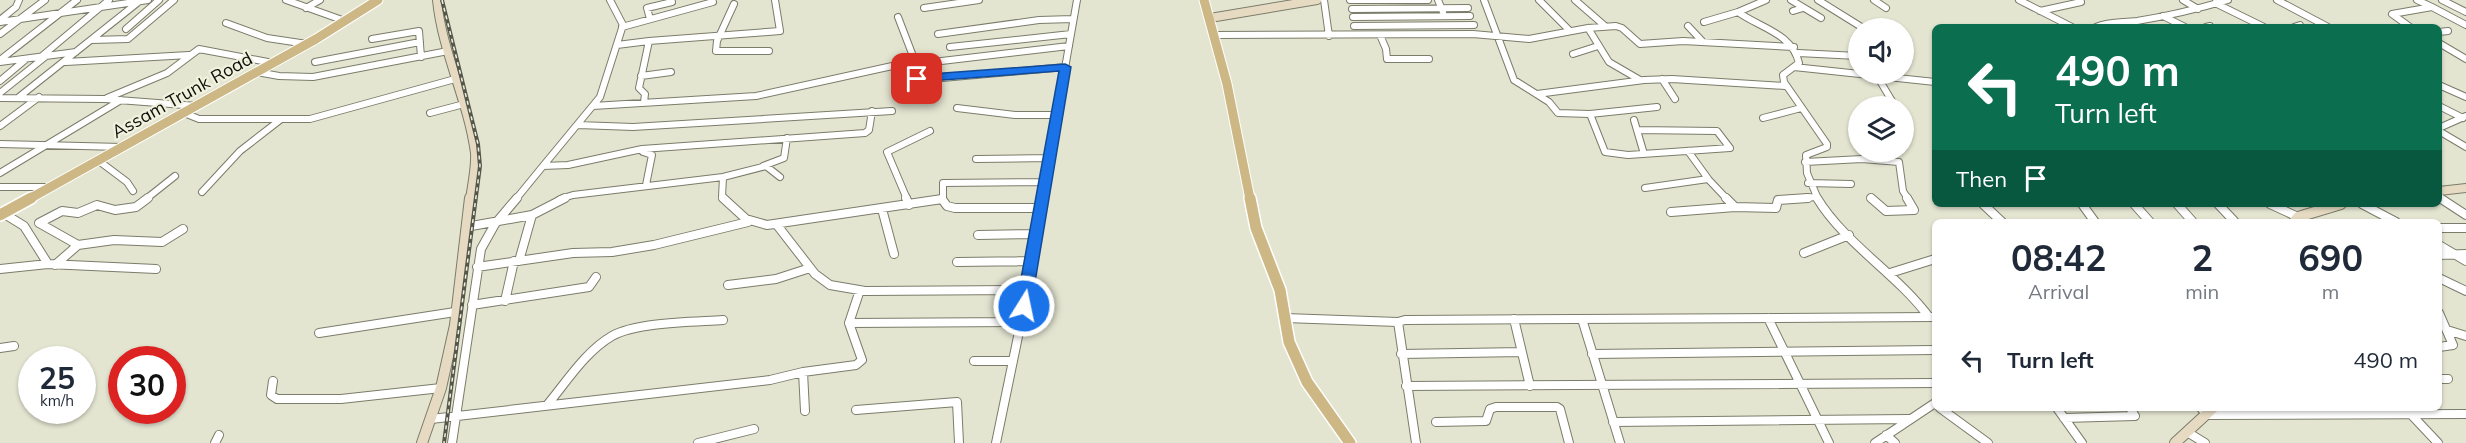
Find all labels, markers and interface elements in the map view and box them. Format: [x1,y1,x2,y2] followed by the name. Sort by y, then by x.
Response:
[1848,18,1914,162] map controls
[1848,18,1914,84] button: sound
[2055,44,2180,97] text: 490 m
[108,47,256,143] street label: Assam Trunk Road
[1956,48,2034,126] icon: left
[891,53,942,104] pin
[900,62,933,95] icon: arrive
[1848,96,1914,162] button: layers
[2055,96,2157,130] text: Turn left
[2019,162,2052,195] icon: arrive
[1956,165,2007,193] text: Then
[2011,235,2106,280] text: 08:42
[2191,235,2213,280] text: 2
[2298,235,2363,280] text: 690
[992,274,1056,338] position arrow
[2028,279,2089,304] text: Arrival
[2185,279,2219,304] text: min
[2322,279,2339,304] text: m
[1956,344,1989,377] icon: left
[108,346,186,424] speed limit sign: 30
[2007,346,2094,374] text: Turn left
[2353,346,2418,374] text: 490 m
[39,359,75,397] text: 25
[40,391,74,410] text: km/h

